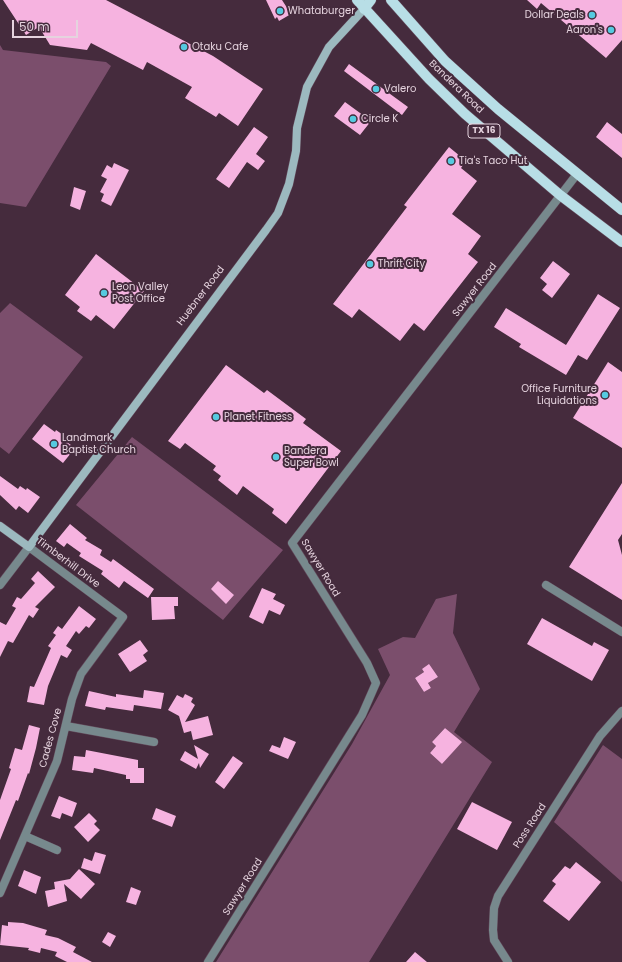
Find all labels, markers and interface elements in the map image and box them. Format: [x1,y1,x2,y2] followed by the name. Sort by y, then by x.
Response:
[288,5,355,17] place label: Whataburger
[275,6,285,16] marker: Whataburger
[525,9,584,21] place label: Dollar Deals
[587,10,597,20] marker: Dollar Deals
[14,12,80,38] scale bar
[19,18,50,35] text: 50 m
[566,24,603,36] place label: Aaron's
[606,25,616,35] marker: Aaron's
[192,41,248,53] place label: Otaku Cafe
[179,42,189,52] marker: Otaku Cafe
[426,58,486,116] street label: Bandera Road
[384,83,416,95] place label: Valero
[371,84,381,94] marker: Valero
[361,113,398,125] place label: Circle K
[348,114,358,124] marker: Circle K
[468,124,500,138] road number: TX 16
[459,155,527,167] place label: Tia's Taco Hut
[446,156,456,166] marker: Tia's Taco Hut
[378,258,425,270] place label: Thrift City
[365,259,375,269] marker: Thrift City
[450,261,500,319] street label: Sawyer Road
[175,264,227,328] street label: Huebner Road
[112,281,168,304] place label: Leon Valley Post Office
[99,288,109,298] marker: Leon Valley Post Office
[521,383,597,406] place label: Office Furniture Liquidations
[600,390,610,400] marker: Office Furniture Liquidations
[224,411,292,423] place label: Planet Fitness
[211,412,221,422] marker: Planet Fitness
[62,432,136,456] place label: Landmark Baptist Church
[49,439,59,449] marker: Landmark Baptist Church
[284,445,339,468] place label: Bandera Super Bowl
[271,452,281,462] marker: Bandera Super Bowl
[34,535,102,591] street label: Timberhill Drive
[298,537,342,599] street label: Sawyer Road
[37,707,65,769] street label: Cades Cove
[511,801,549,851] street label: Poss Road
[221,856,265,918] street label: Sawyer Road

